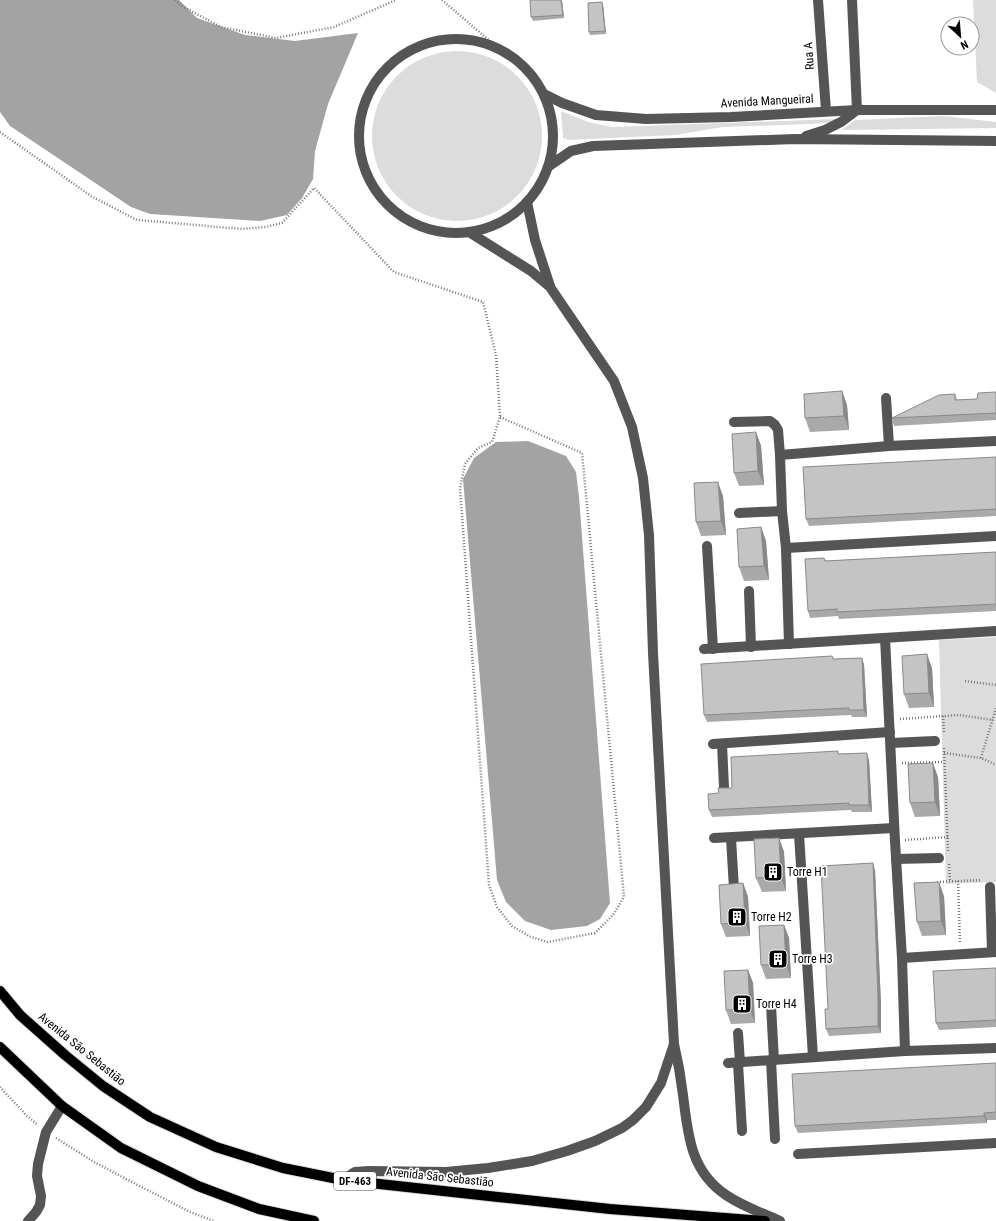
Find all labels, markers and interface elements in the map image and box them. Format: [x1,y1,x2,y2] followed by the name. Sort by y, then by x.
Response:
[940,16,980,56] north arrow
[958,37,970,52] text: N
[801,42,817,70] street label: Rua A
[720,92,814,110] street label: Avenida Mangueiral
[762,861,784,883] building icon: Torre H1
[787,865,828,879] place label: Torre H1
[726,906,748,928] building icon: Torre H2
[751,910,792,924] place label: Torre H2
[767,948,789,970] building icon: Torre H3
[792,952,833,966] place label: Torre H3
[731,993,753,1015] building icon: Torre H4
[756,997,797,1011] place label: Torre H4
[36,1010,128,1088] street label: Avenida São Sebastião
[385,1164,495,1190] street label: Avenida São Sebastião
[334,1172,376,1190] road number: DF-463

